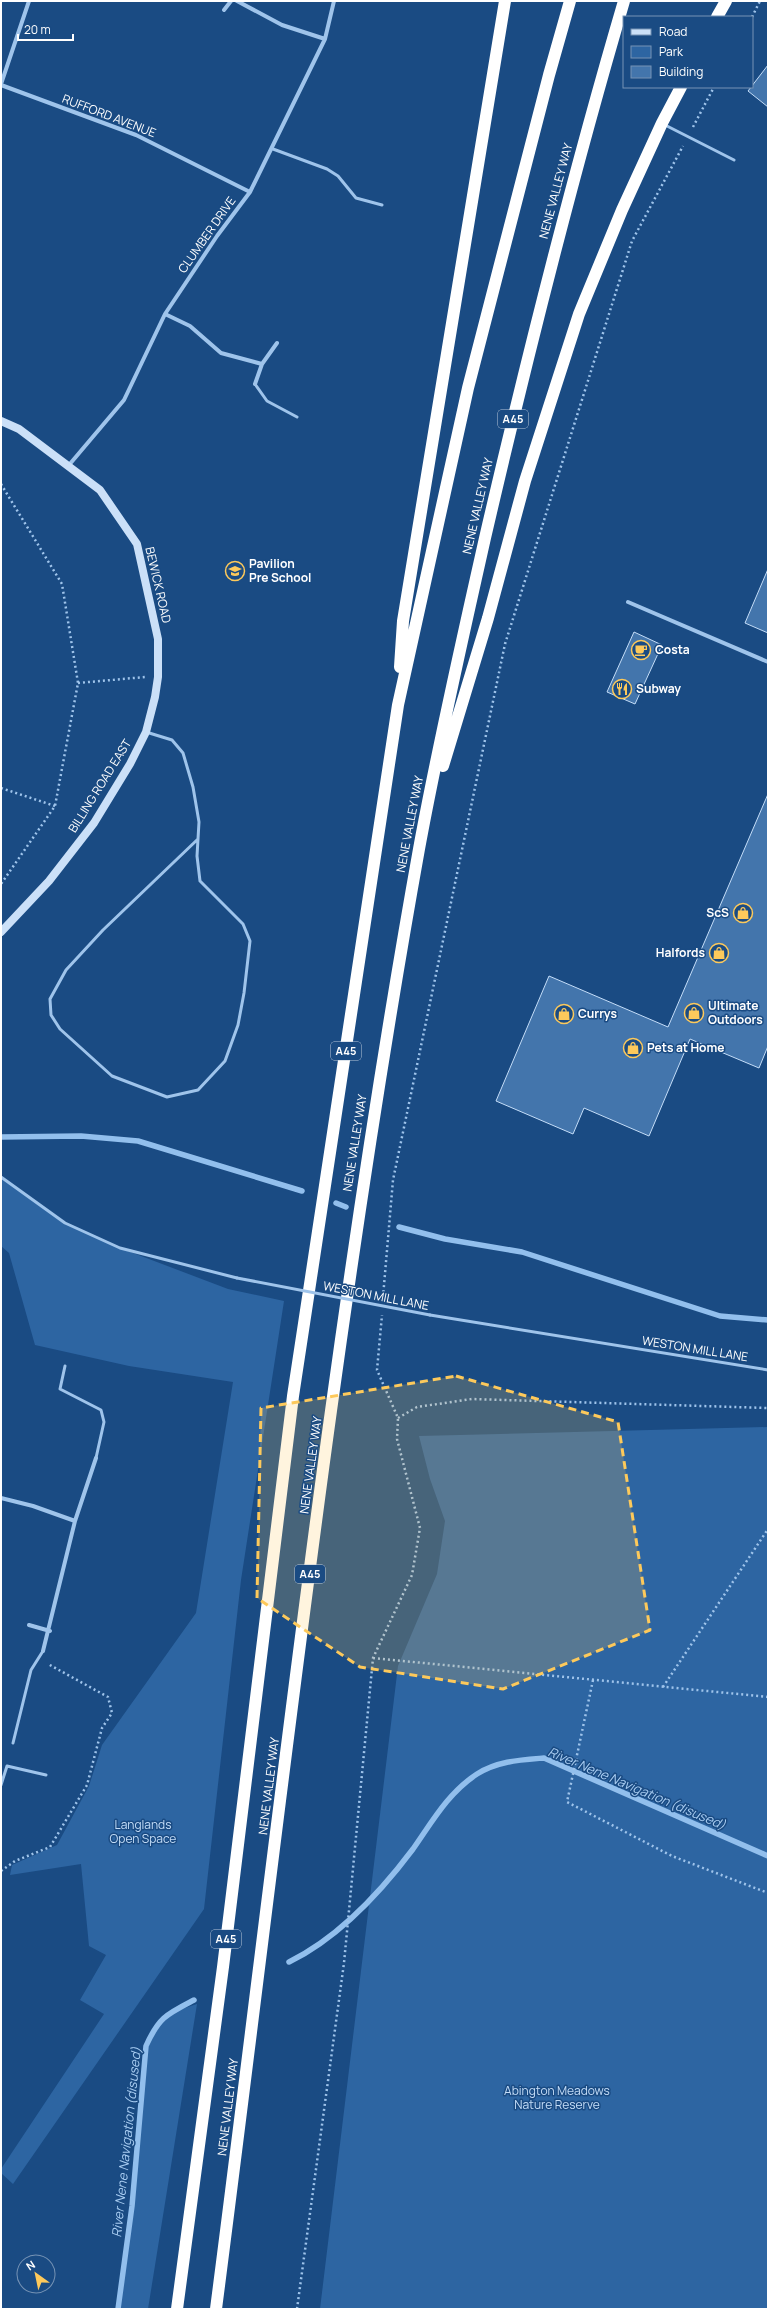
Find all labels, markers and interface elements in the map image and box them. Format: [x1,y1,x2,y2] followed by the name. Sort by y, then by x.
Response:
[18,16,73,42] scale bar
[623,16,753,88] legend
[24,21,51,38] text: 20 m
[659,23,687,40] text: Road
[659,43,684,60] text: Park
[659,63,703,80] text: Building
[60,90,159,141] street label: RUFFORD AVENUE
[535,141,577,240] street label: NENE VALLEY WAY
[174,193,239,276] street label: CLUMBER DRIVE
[498,410,528,428] road number: A45
[458,456,497,556] street label: NENE VALLEY WAY
[141,545,176,625] street label: BEWICK ROAD
[249,555,311,586] place label: Pavilion Pre School
[224,560,246,582] school or university icon: Pavilion Pre School
[630,639,652,661] cafe icon: Costa
[655,641,690,658] place label: Costa
[611,678,633,700] restaurant icon: Subway
[636,680,681,697] place label: Subway
[64,735,136,836] street label: BILLING ROAD EAST
[392,774,427,874] street label: NENE VALLEY WAY
[732,902,754,924] shop icon: ScS
[706,904,729,921] place label: ScS
[708,942,730,964] shop icon: Halfords
[656,944,706,961] place label: Halfords
[708,997,763,1028] place label: Ultimate Outdoors
[683,1002,705,1024] shop icon: Ultimate Outdoors
[553,1003,575,1025] shop icon: Currys
[578,1005,617,1022] place label: Currys
[622,1037,644,1059] shop icon: Pets at Home
[647,1039,724,1056] place label: Pets at Home
[331,1042,361,1060] road number: A45
[338,1093,371,1193] street label: NENE VALLEY WAY
[322,1277,431,1314] street label: WESTON MILL LANE
[641,1332,750,1365] street label: WESTON MILL LANE
[295,1415,326,1515] street label: NENE VALLEY WAY
[295,1565,325,1583] road number: A45
[254,1736,283,1836] street label: NENE VALLEY WAY
[545,1742,729,1834] water label: River Nene Navigation (disused)
[110,1816,176,1847] park label: Langlands Open Space
[211,1930,241,1948] road number: A45
[107,2045,145,2238] water label: River Nene Navigation (disused)
[213,2057,242,2157] street label: NENE VALLEY WAY
[504,2082,610,2113] park label: Abington Meadows Nature Reserve
[16,2254,56,2294] north arrow
[23,2257,38,2274] text: N

